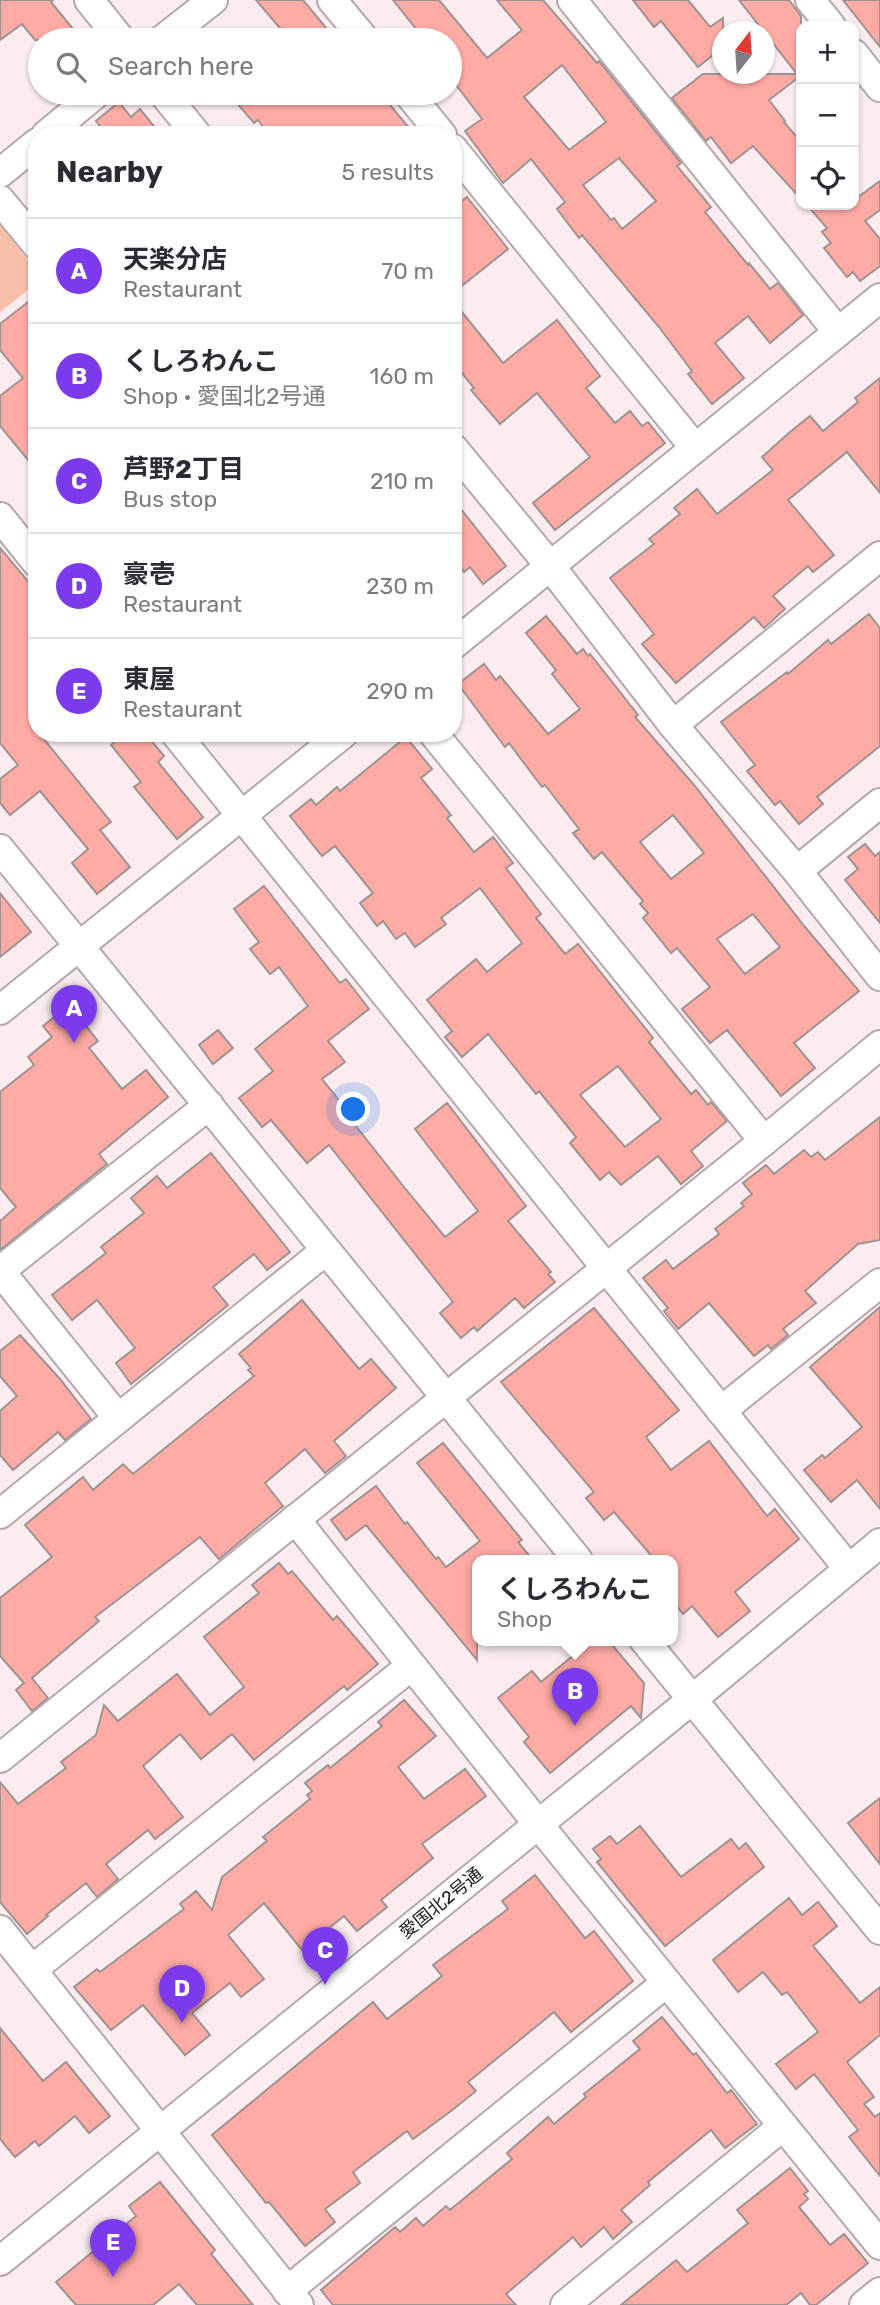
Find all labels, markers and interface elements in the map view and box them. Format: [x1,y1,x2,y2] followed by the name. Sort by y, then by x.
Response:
[712,21,775,84] north arrow
[796,21,859,210] map controls
[796,21,859,84] button: +
[28,28,462,105] search box
[52,48,90,86] icon: search
[108,51,254,82] text: Search here
[796,84,859,147] button: −
[796,147,859,210] button: locate
[56,154,163,190] text: Nearby
[341,158,434,186] text: 5 results
[123,244,227,275] text: 天楽分店
[71,257,87,285] text: A
[382,257,434,285] text: 70 m
[123,275,242,303] text: Restaurant
[123,346,279,377] text: くしろわんこ
[71,362,87,390] text: B
[370,362,434,390] text: 160 m
[123,382,326,410] text: Shop · 愛国北2号通
[123,454,244,485] text: 芦野2丁目
[71,467,87,495] text: C
[370,467,434,495] text: 210 m
[123,485,217,513] text: Bus stop
[123,559,175,590] text: 豪壱
[71,572,87,600] text: D
[366,572,434,600] text: 230 m
[123,590,242,618] text: Restaurant
[123,664,175,695] text: 東屋
[72,677,86,705] text: E
[366,677,434,705] text: 290 m
[123,695,242,723] text: Restaurant
[51,985,97,1043] pin: A
[336,1092,370,1126] your location
[472,1555,678,1646] popup
[497,1574,653,1605] text: くしろわんこ
[497,1605,552,1633] text: Shop
[552,1668,598,1726] pin: B
[395,1863,487,1943] street label: 愛国北2号通
[302,1927,348,1985] pin: C
[159,1965,205,2023] pin: D
[90,2219,136,2277] pin: E

